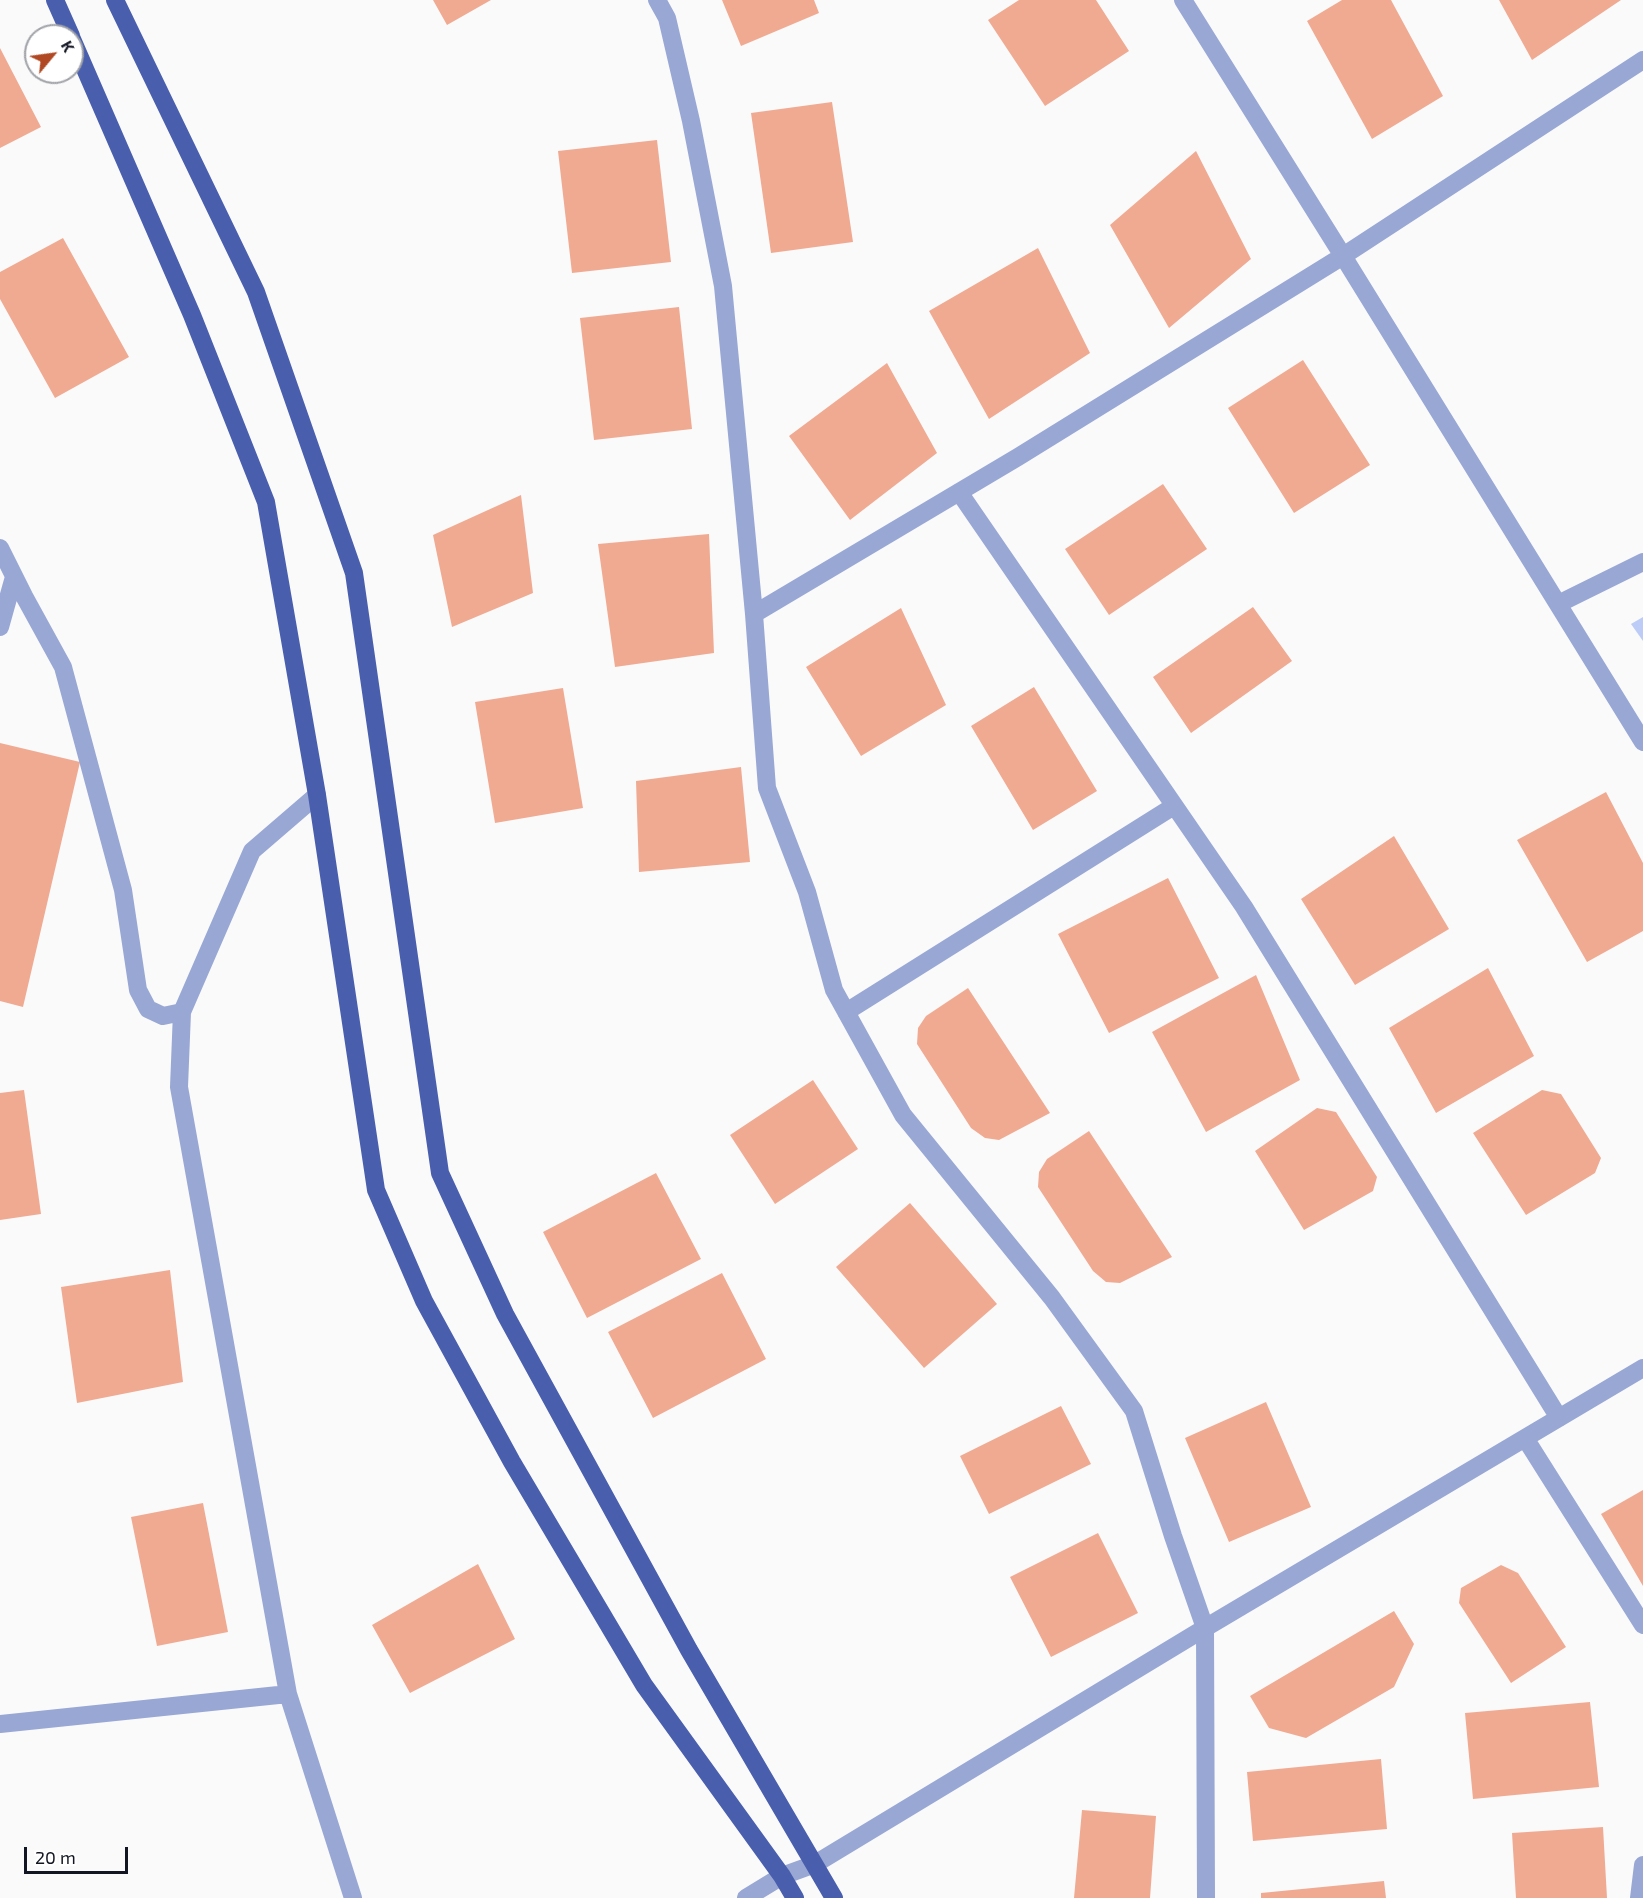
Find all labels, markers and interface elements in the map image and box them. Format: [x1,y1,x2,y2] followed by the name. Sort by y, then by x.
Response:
[24,24,84,84] north arrow
[58,37,79,55] text: K
[27,1835,130,1873] scale bar
[35,1846,76,1868] text: 20 m

